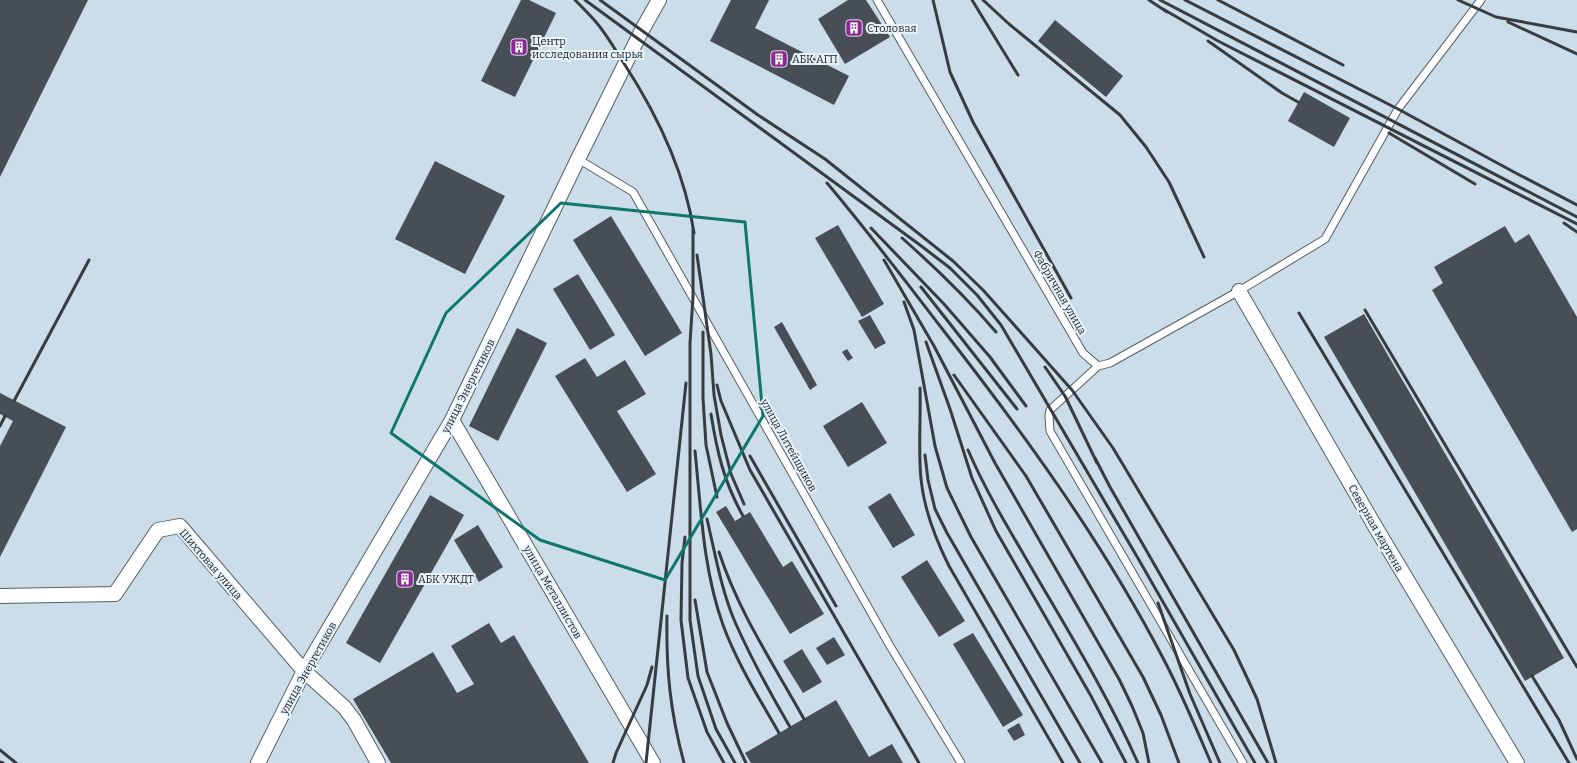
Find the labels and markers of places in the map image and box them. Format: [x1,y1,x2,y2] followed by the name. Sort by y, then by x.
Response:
[844,18,864,38] building icon: Столовая
[867,22,917,35] place label: Столовая
[532,35,643,61] place label: Центр исследования сырья
[509,37,529,57] building icon: Центр исследования сырья
[769,49,789,69] building icon: АБК АГП
[792,53,838,66] place label: АБК АГП
[395,569,415,589] building icon: АБК УЖДТ
[418,573,474,586] place label: АБК УЖДТ

